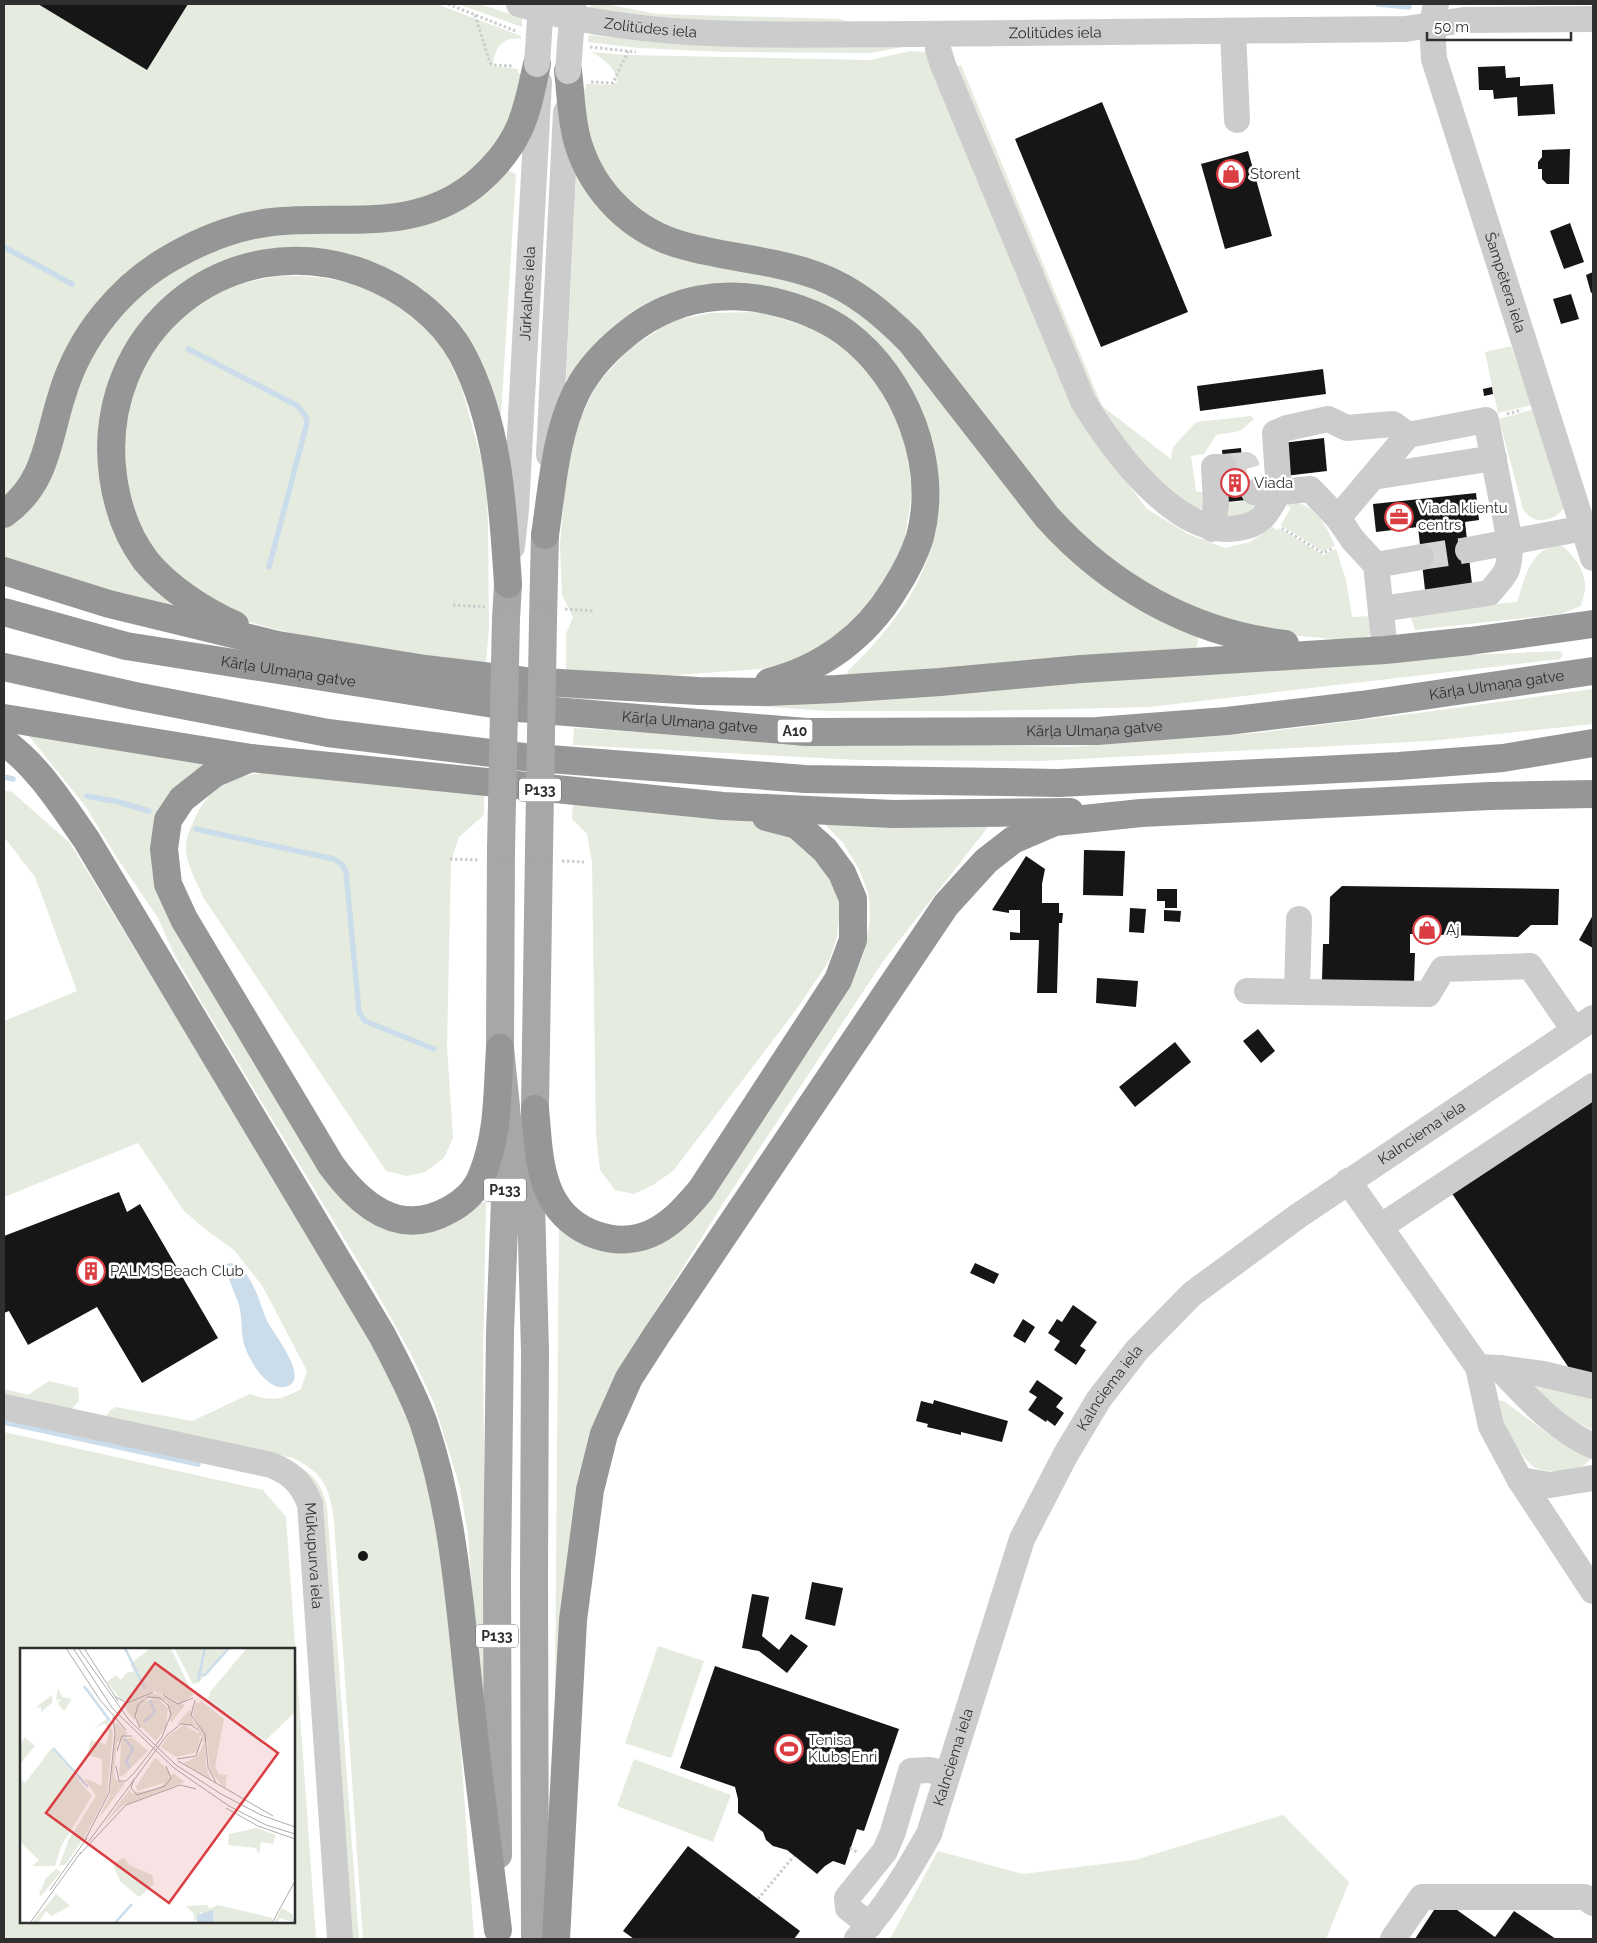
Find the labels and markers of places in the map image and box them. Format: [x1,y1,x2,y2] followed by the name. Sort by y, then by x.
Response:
[1216,159,1246,189] shop icon: Storent
[1250,165,1300,183] place label: Storent
[1220,468,1250,498] building icon: Viada
[1254,474,1293,492] place label: Viada
[1418,499,1508,534] place label: Viada klientu centrs
[1384,502,1414,532] office icon: Viada klientu centrs
[1412,915,1442,945] shop icon: Aj
[1446,921,1460,939] place label: Aj
[76,1256,106,1286] building icon: PALMS Beach Club
[110,1262,244,1280] place label: PALMS Beach Club
[808,1731,877,1766] place label: Tenisa Klubs Enri
[774,1734,804,1764] sports icon: Tenisa Klubs Enri

